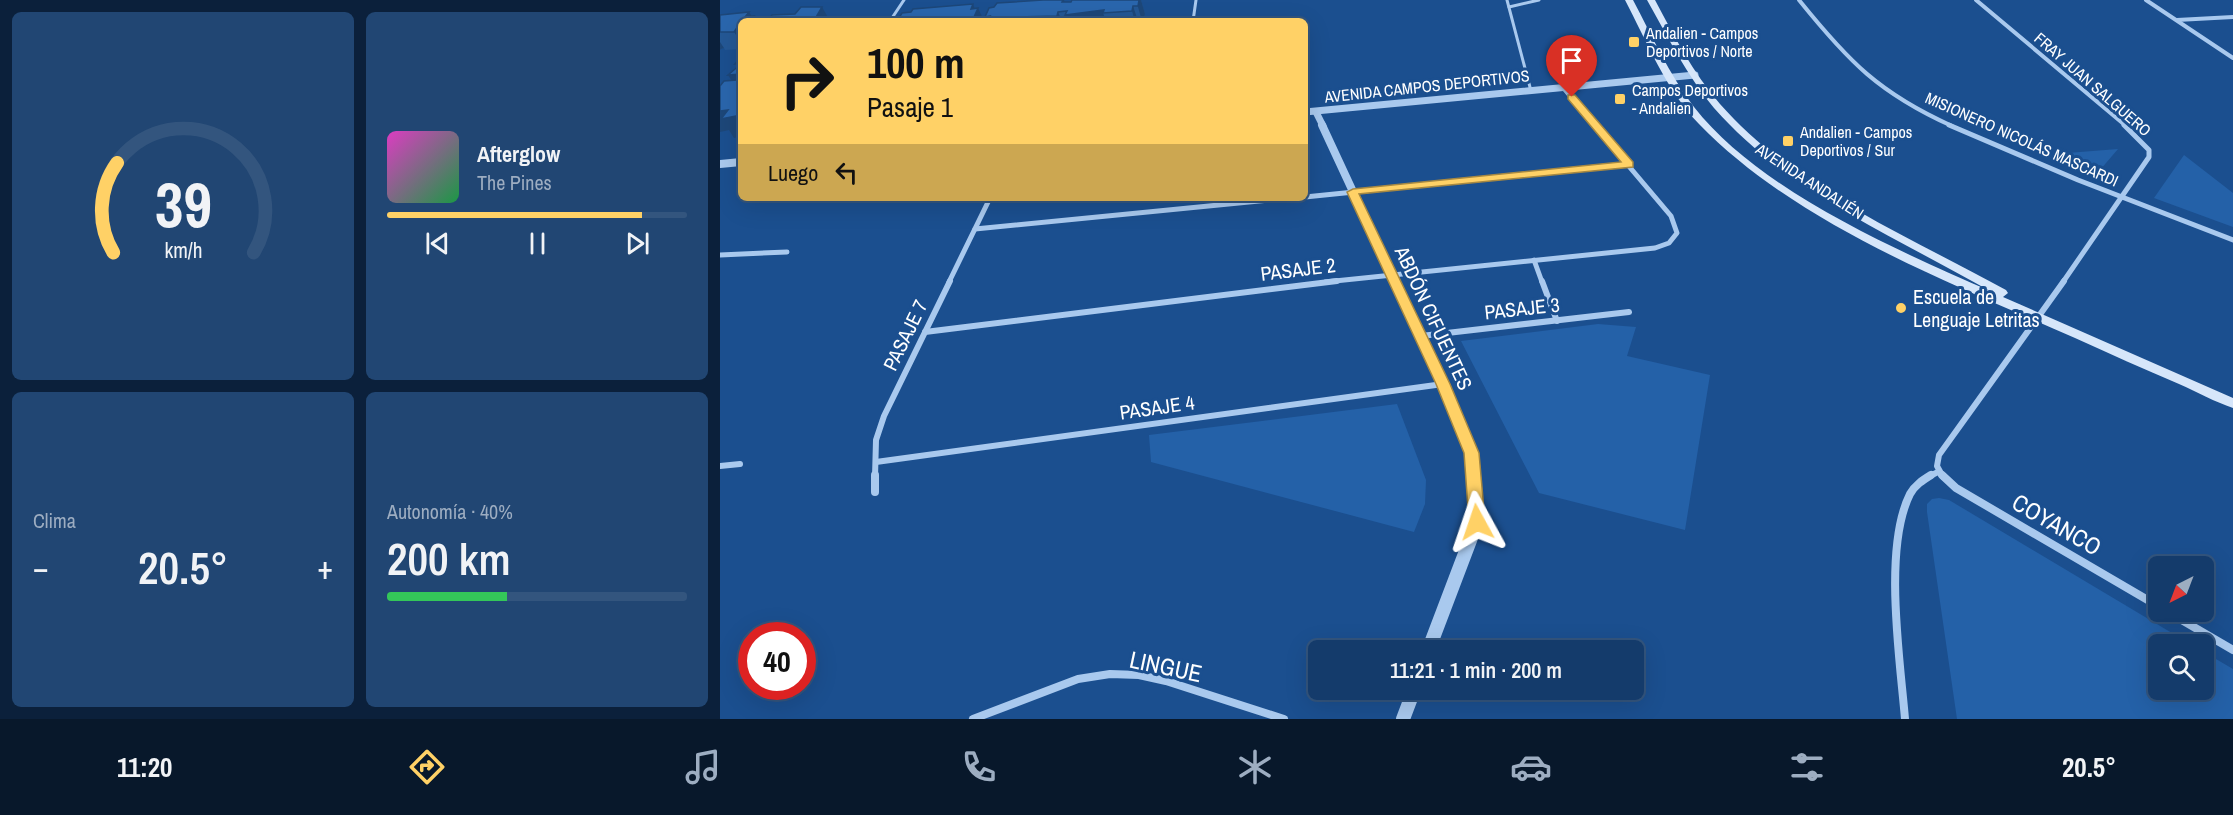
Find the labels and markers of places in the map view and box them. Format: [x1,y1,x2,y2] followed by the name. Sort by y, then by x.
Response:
[1645,22,1758,62] place label: Andalien - Campos Deportivos / Norte
[1546,35,1597,97] pin
[1627,35,1641,49] marker: Andalien - Campos Deportivos / Norte
[1632,79,1748,119] place label: Campos Deportivos - Andalien
[1613,92,1627,106] marker: Campos Deportivos - Andalien
[1799,121,1912,161] place label: Andalien - Campos Deportivos / Sur
[1781,134,1795,148] marker: Andalien - Campos Deportivos / Sur
[1913,283,2040,333] place label: Escuela de Lenguaje Letritas
[1894,301,1908,315] marker: Escuela de Lenguaje Letritas

